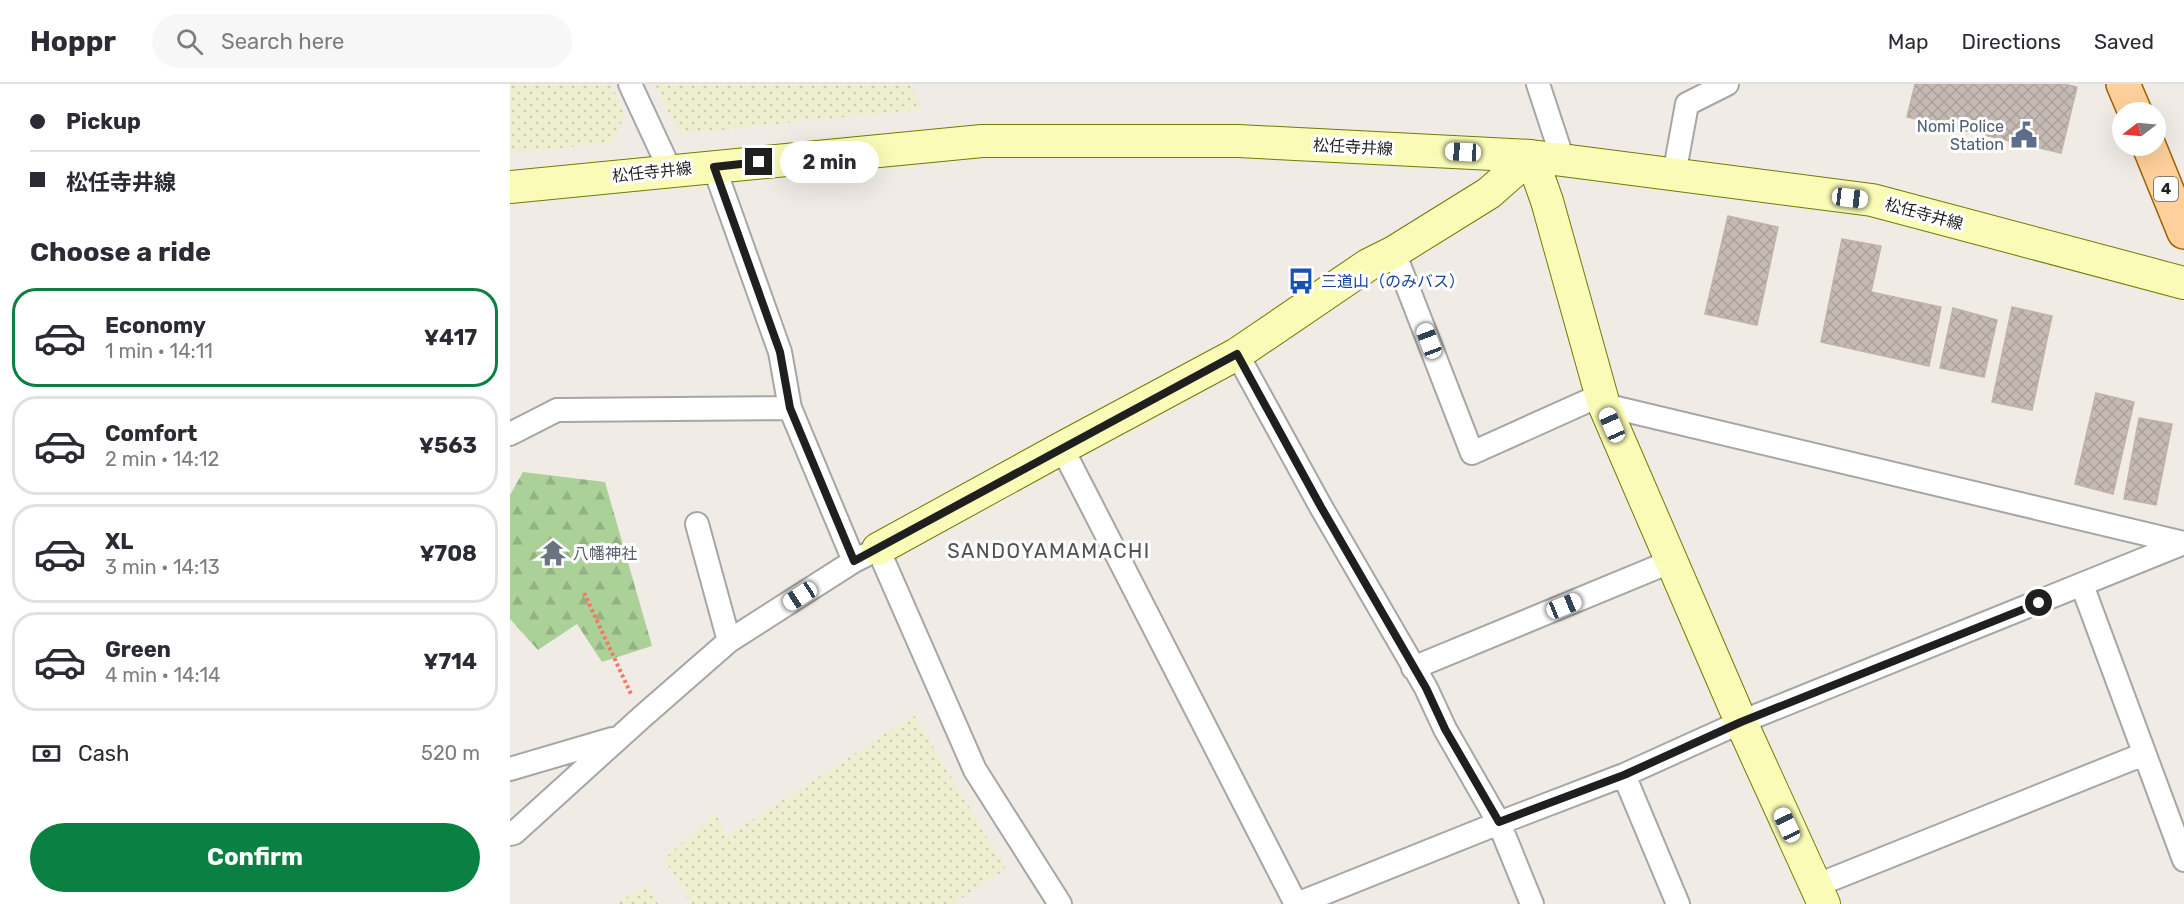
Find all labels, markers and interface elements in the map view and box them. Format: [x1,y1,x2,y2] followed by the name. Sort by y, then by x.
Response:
[152,14,572,68] search box
[30,25,116,58] text: Hoppr
[173,25,206,58] icon: search
[221,28,344,55] text: Search here
[1888,29,1929,54] text: Map
[1962,29,2061,54] text: Directions
[2094,29,2154,54] text: Saved
[2112,102,2166,156] north arrow
[2112,102,2166,156] map controls
[66,108,141,135] text: Pickup
[1917,117,2004,154] place label: Nomi Police Station
[2009,120,2039,150] public building icon: Nomi Police Station
[1313,135,1393,159] street label: 松任寺井線
[780,141,879,183] callout: 2 min
[1445,142,1481,162] car
[745,148,772,175] route end
[802,150,857,174] text: 2 min
[611,158,693,186] street label: 松任寺井線
[66,169,176,196] text: 松任寺井線
[2154,177,2178,201] road number: 4
[1831,187,1869,209] car
[1883,194,1965,234] street label: 松任寺井線
[30,236,211,268] text: Choose a ride
[1286,266,1316,296] bus stop icon: 三道山（のみバス）
[1321,272,1465,291] place label: 三道山（のみバス）
[33,311,87,365] icon: car
[105,312,206,339] text: Economy
[1414,321,1444,361] car
[424,324,477,351] text: ¥417
[105,339,213,363] text: 1 min · 14:11
[1596,405,1628,445] car
[33,419,87,473] icon: car
[105,420,197,447] text: Comfort
[419,432,477,459] text: ¥563
[105,447,219,471] text: 2 min · 14:12
[33,527,87,581] icon: car
[105,528,133,555] text: XL
[538,538,568,568] temple icon: 八幡神社
[947,539,1151,563] district label: SANDOYAMAMACHI
[419,540,477,567] text: ¥708
[573,544,637,563] place label: 八幡神社
[105,555,220,579] text: 3 min · 14:13
[780,579,820,613] car
[2025,589,2052,616] route start
[1544,591,1584,621] car
[33,635,87,689] icon: car
[105,636,171,663] text: Green
[423,648,477,675] text: ¥714
[105,663,221,687] text: 4 min · 14:14
[30,737,63,770] icon: cash
[78,740,129,767] text: Cash
[421,741,480,765] text: 520 m
[1771,805,1803,845] car
[30,823,480,892] button: Confirm

